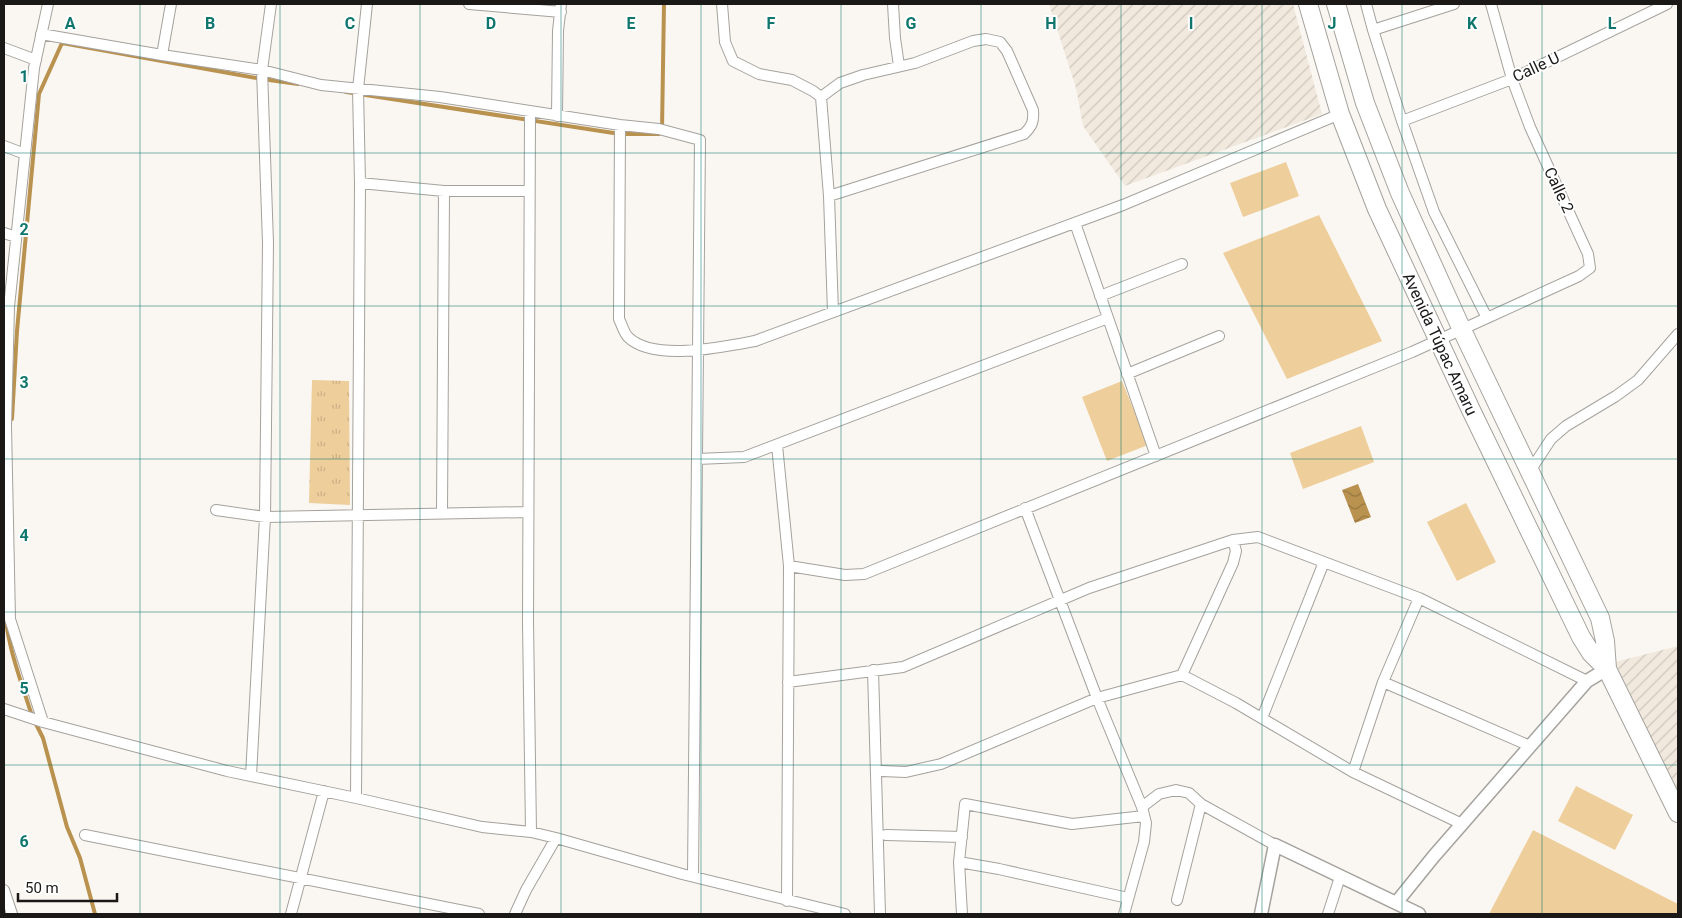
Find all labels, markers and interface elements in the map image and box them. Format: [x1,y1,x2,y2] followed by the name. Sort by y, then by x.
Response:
[65,14,76,33] text: A
[205,14,215,33] text: B
[345,14,355,33] text: C
[486,14,496,33] text: D
[627,14,636,33] text: E
[767,14,776,33] text: F
[906,14,917,33] text: G
[1045,14,1057,33] text: H
[1189,14,1193,33] text: I
[1328,14,1336,33] text: J
[1467,14,1478,33] text: K
[1608,14,1617,33] text: L
[1509,48,1563,86] street label: Calle U
[19,67,29,86] text: 1
[1540,164,1578,216] street label: Calle 2
[19,220,29,239] text: 2
[1399,270,1481,418] street label: Avenida Túpac Amaru
[19,373,29,392] text: 3
[19,526,29,545] text: 4
[19,679,29,698] text: 5
[19,832,29,851] text: 6
[18,870,116,902] scale bar
[25,879,59,897] text: 50 m

